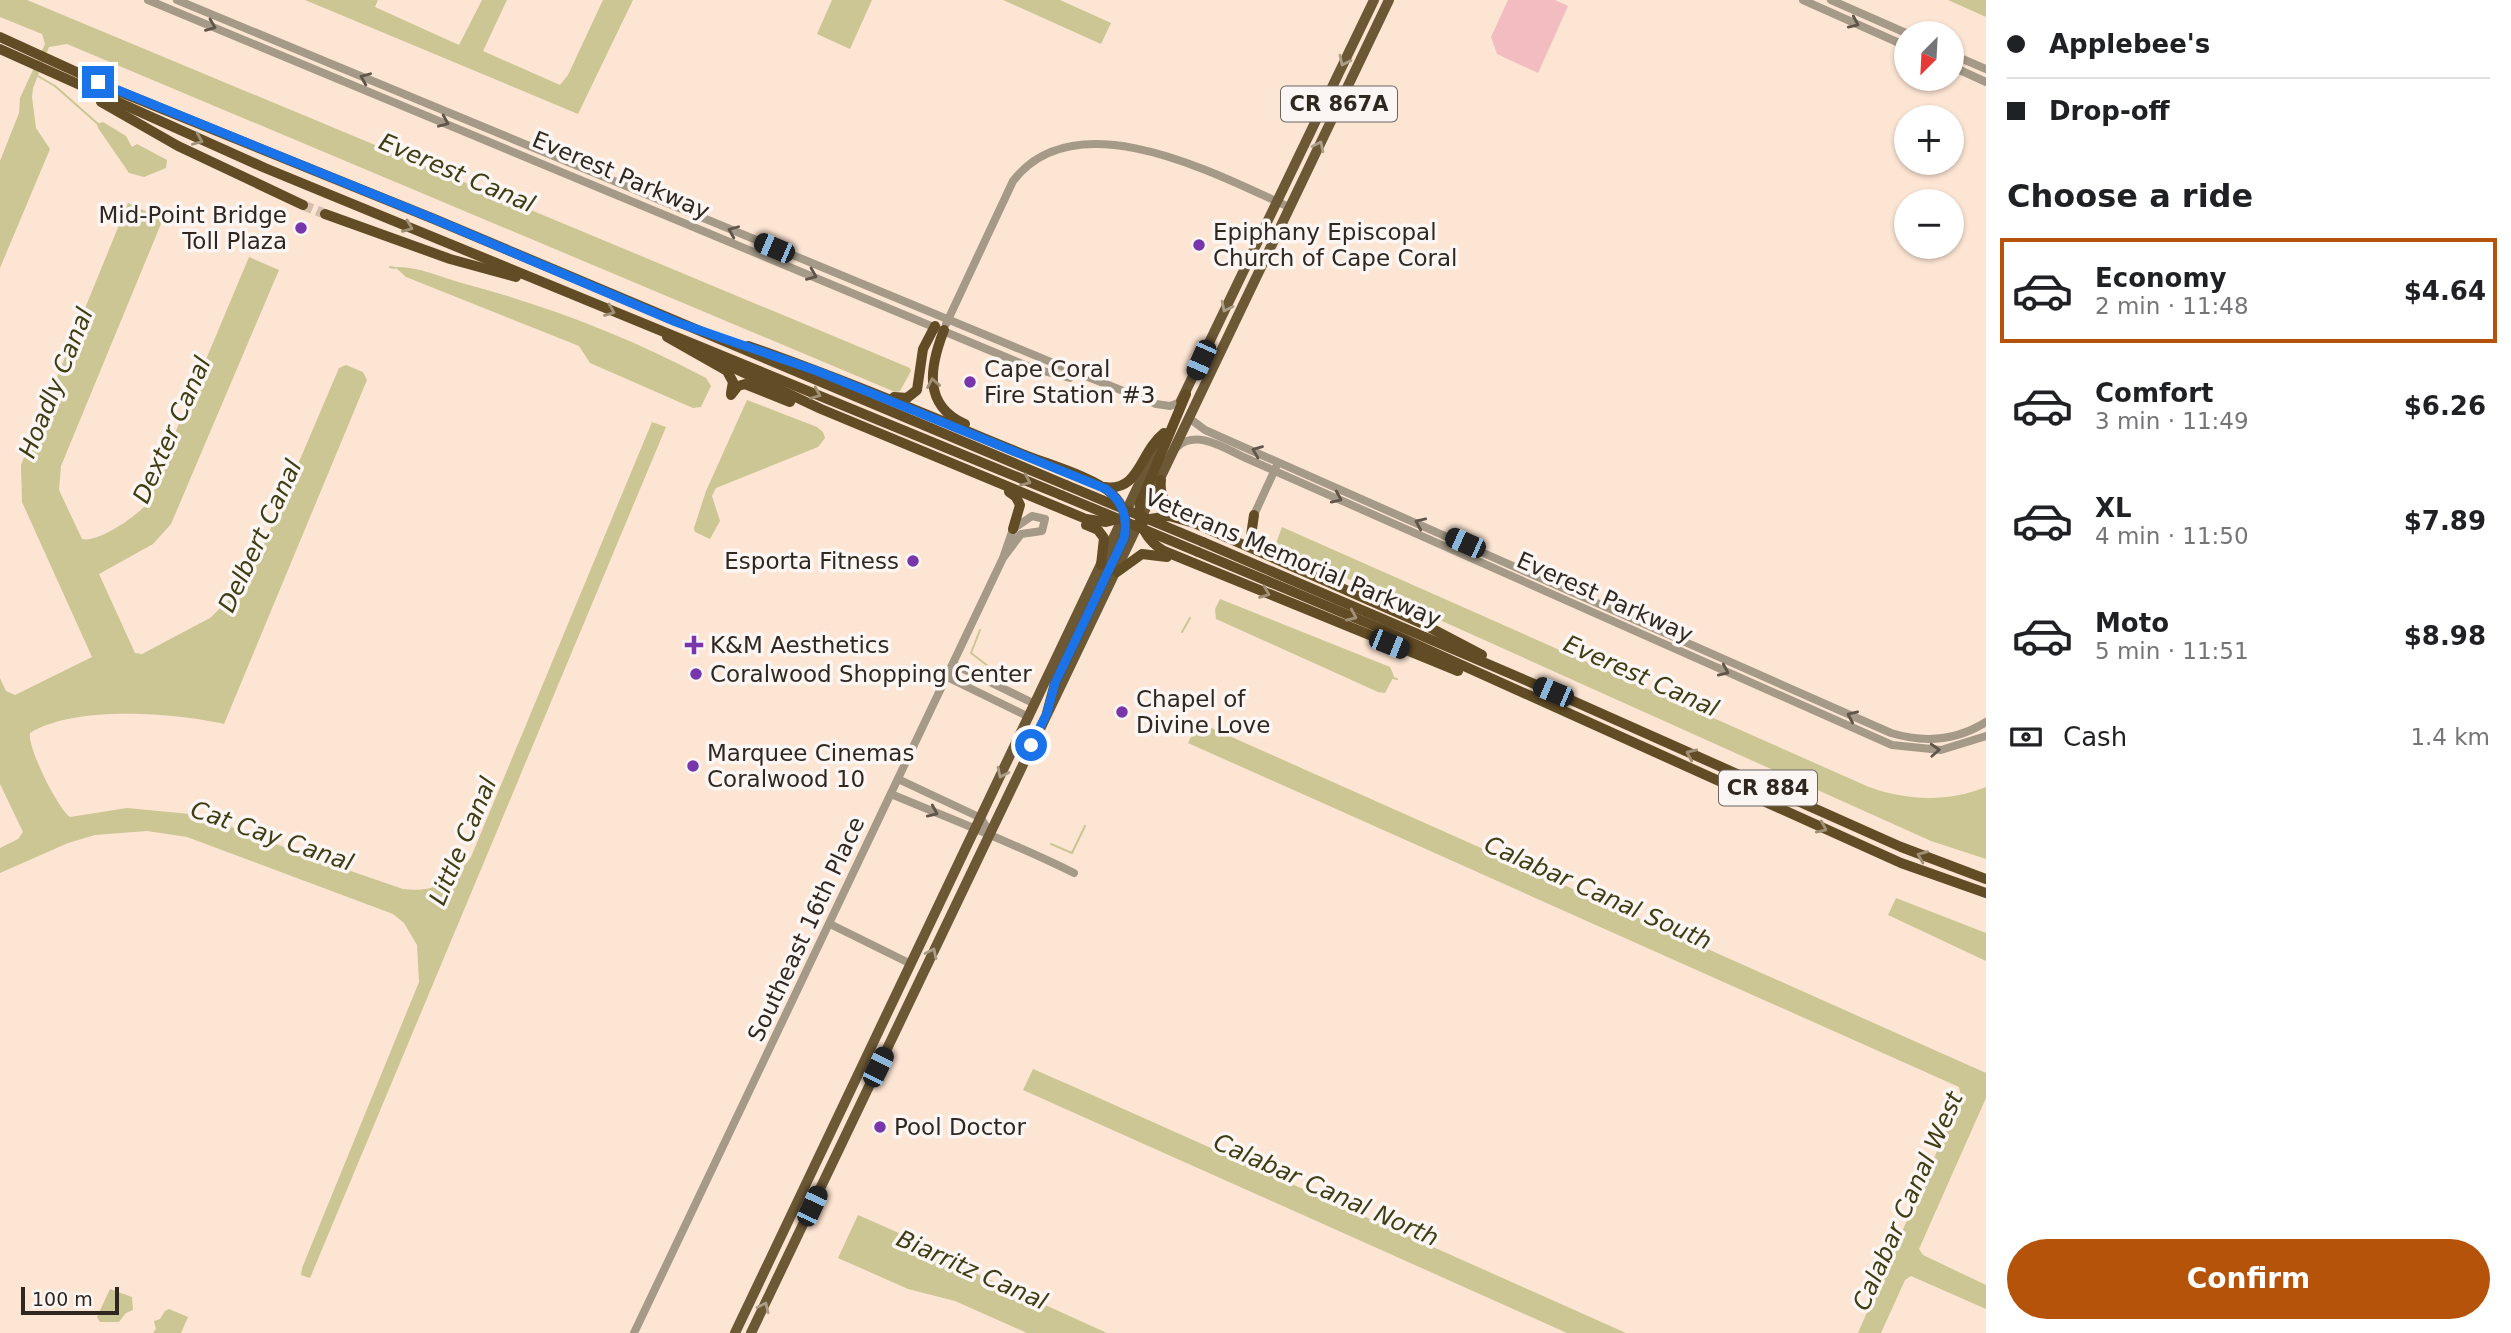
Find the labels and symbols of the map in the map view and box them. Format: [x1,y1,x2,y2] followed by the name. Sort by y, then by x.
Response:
[1847,15,1860,29] one-way arrow
[203,18,216,32] one-way arrow
[1894,21,1964,91] north arrow
[1338,54,1352,66] one-way arrow
[82,66,114,98] route end
[360,72,372,86] one-way arrow
[1281,86,1397,122] road number: CR 867A
[436,114,449,128] one-way arrow
[529,126,713,224] street label: Everest Parkway
[375,128,539,219] water label: Everest Canal
[191,132,204,146] one-way arrow
[1311,141,1325,153] one-way arrow
[98,202,287,254] place label: Mid-Point Bridge Toll Plaza
[401,219,414,233] one-way arrow
[1213,219,1457,271] place label: Epiphany Episcopal Church of Cape Coral
[293,220,309,236] marker: Mid-Point Bridge Toll Plaza
[728,226,740,240] one-way arrow
[751,230,798,266] car
[1191,237,1207,253] marker: Epiphany Episcopal Church of Cape Coral
[805,267,817,281] one-way arrow
[1220,300,1234,312] one-way arrow
[604,302,616,316] one-way arrow
[13,304,99,462] water label: Hoadly Canal
[1183,337,1220,383] car
[127,352,217,507] water label: Dexter Canal
[984,356,1155,408] place label: Cape Coral Fire Station #3
[962,374,978,390] marker: Cape Coral Fire Station #3
[926,377,941,389] one-way arrow
[809,385,821,399] one-way arrow
[1252,446,1264,460] one-way arrow
[212,455,308,617] water label: Delbert Canal
[1020,472,1032,486] one-way arrow
[1141,484,1445,632] street label: Veterans Memorial Parkway
[1330,490,1342,504] one-way arrow
[1415,517,1428,531] one-way arrow
[1442,525,1489,561] car
[1513,546,1697,648] street label: Everest Parkway
[724,548,899,574] place label: Esporta Fitness
[905,553,921,569] marker: Esporta Fitness
[1258,585,1270,599] one-way arrow
[1345,608,1357,622] one-way arrow
[1366,626,1413,662] car
[1559,629,1723,723] water label: Everest Canal
[710,632,889,658] place label: K&M Aesthetics
[684,635,704,655] marker: K&M Aesthetics
[710,661,1032,687] place label: Coralwood Shopping Center
[1716,663,1729,677] one-way arrow
[688,666,704,682] marker: Coralwood Shopping Center
[1530,674,1577,710] car
[1136,686,1270,738] place label: Chapel of Divine Love
[1114,704,1130,720] marker: Chapel of Divine Love
[1847,710,1859,724] one-way arrow
[1015,729,1047,761] route start
[707,740,914,792] place label: Marquee Cinemas Coralwood 10
[1930,743,1941,758] one-way arrow
[1686,748,1698,762] one-way arrow
[685,758,701,774] marker: Marquee Cinemas Coralwood 10
[996,765,1010,778] one-way arrow
[1719,770,1817,806] road number: CR 884
[424,773,503,909] water label: Little Canal
[187,795,357,877] water label: Cat Cay Canal
[926,804,938,818] one-way arrow
[743,813,869,1045] street label: Southeast 16th Place
[1815,820,1827,834] one-way arrow
[1480,830,1716,956] water label: Calabar Canal South
[1916,850,1928,864] one-way arrow
[924,948,938,960] one-way arrow
[860,1044,897,1090] car
[1847,1086,1970,1315] water label: Calabar Canal West
[894,1114,1026,1140] place label: Pool Doctor
[872,1119,888,1135] marker: Pool Doctor
[1209,1128,1443,1252] water label: Calabar Canal North
[794,1183,831,1229] car
[892,1224,1052,1316] water label: Biarritz Canal
[21,1284,119,1316] scale bar
[756,1301,770,1314] one-way arrow

